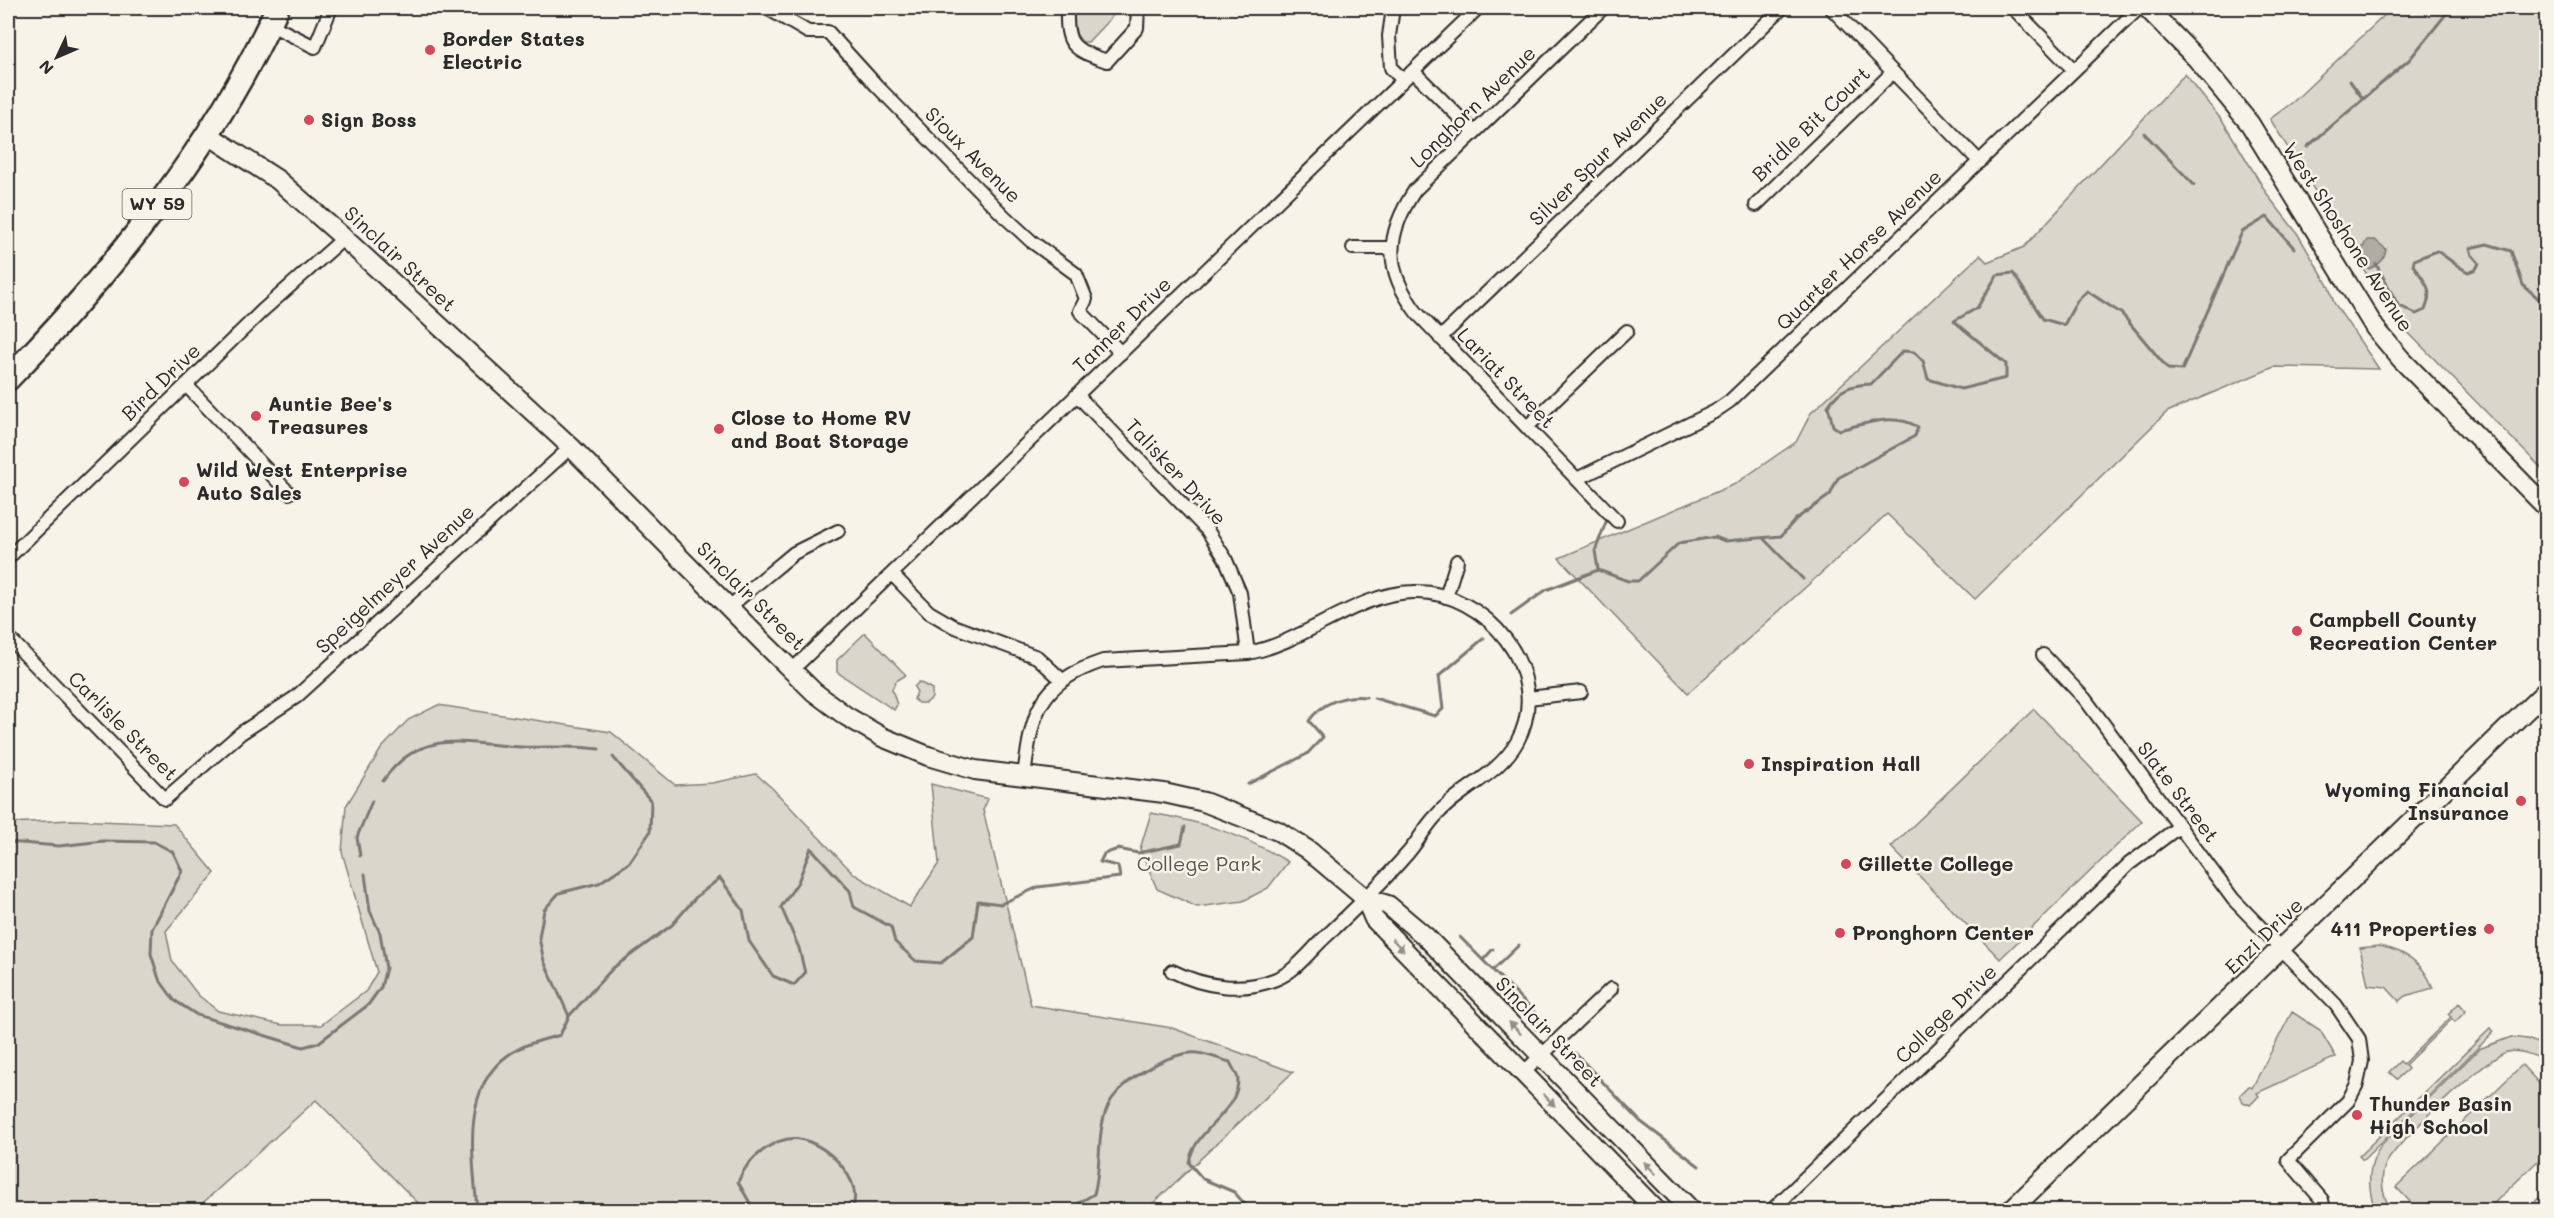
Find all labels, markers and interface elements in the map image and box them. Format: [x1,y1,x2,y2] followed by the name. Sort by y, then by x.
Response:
[442,25,585,74] place label: Border States Electric
[27,27,87,87] north arrow
[1404,40,1541,173] street label: Longhorn Avenue
[423,43,437,57] marker: Border States Electric
[34,56,58,79] text: N
[1746,60,1875,186] street label: Bridle Bit Court
[1523,86,1672,231] street label: Silver Spur Avenue
[920,101,1027,208] street label: Sioux Avenue
[321,106,417,132] place label: Sign Boss
[302,113,316,127] marker: Sign Boss
[2278,137,2420,336] street label: West Shoshone Avenue
[1770,163,1947,335] street label: Quarter Horse Avenue
[122,189,192,219] road number: WY 59
[339,200,462,317] street label: Sinclair Street
[1066,271,1176,378] street label: Tanner Drive
[1452,321,1561,433] street label: Lariat Street
[115,337,205,426] street label: Bird Drive
[268,390,392,439] place label: Auntie Bee's Treasures
[731,404,911,453] place label: Close to Home RV and Boat Storage
[249,409,263,423] marker: Auntie Bee's Treasures
[1121,412,1233,530] street label: Talisker Drive
[712,422,726,436] marker: Close to Home RV and Boat Storage
[196,456,408,505] place label: Wild West Enterprise Auto Sales
[177,475,191,489] marker: Wild West Enterprise Auto Sales
[309,498,479,659] street label: Speigelmeyer Avenue
[692,535,812,655] street label: Sinclair Street
[2309,606,2497,655] place label: Campbell County Recreation Center
[2290,624,2304,638] marker: Campbell County Recreation Center
[63,665,184,786] street label: Carlisle Street
[2132,736,2225,847] street label: Slate Street
[1761,750,1920,776] place label: Inspiration Hall
[1742,757,1756,771] marker: Inspiration Hall
[2325,776,2509,825] place label: Wyoming Financial Insurance
[2514,794,2528,808] marker: Wyoming Financial Insurance
[1137,850,1261,876] park label: College Park
[1858,850,2013,876] place label: Gillette College
[1839,857,1853,871] marker: Gillette College
[2219,892,2308,979] street label: Enzi Drive
[2331,915,2477,941] place label: 411 Properties
[1852,919,2034,945] place label: Pronghorn Center
[2482,922,2496,936] marker: 411 Properties
[1833,926,1847,940] marker: Pronghorn Center
[1391,938,1405,952] one-way arrow
[1889,958,2002,1068] street label: College Drive
[1490,971,1609,1092] street label: Sinclair Street
[1508,1022,1522,1036] one-way arrow
[2369,1090,2512,1139] place label: Thunder Basin High School
[1541,1093,1555,1107] one-way arrow
[2350,1108,2364,1122] marker: Thunder Basin High School
[1643,1161,1657,1176] one-way arrow

